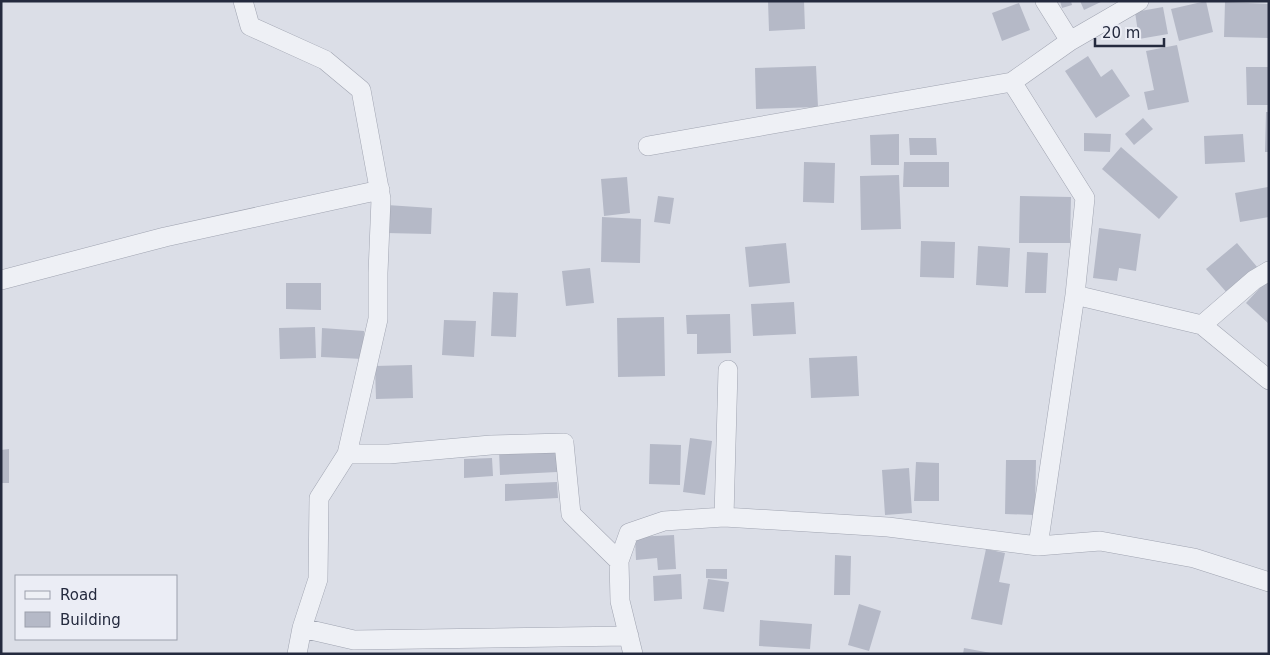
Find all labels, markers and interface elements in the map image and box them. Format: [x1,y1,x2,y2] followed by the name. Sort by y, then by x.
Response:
[1095,15,1164,47] scale bar
[1102,24,1140,42] text: 20 m
[15,575,178,640] legend
[60,586,98,604] text: Road
[60,611,121,629] text: Building

